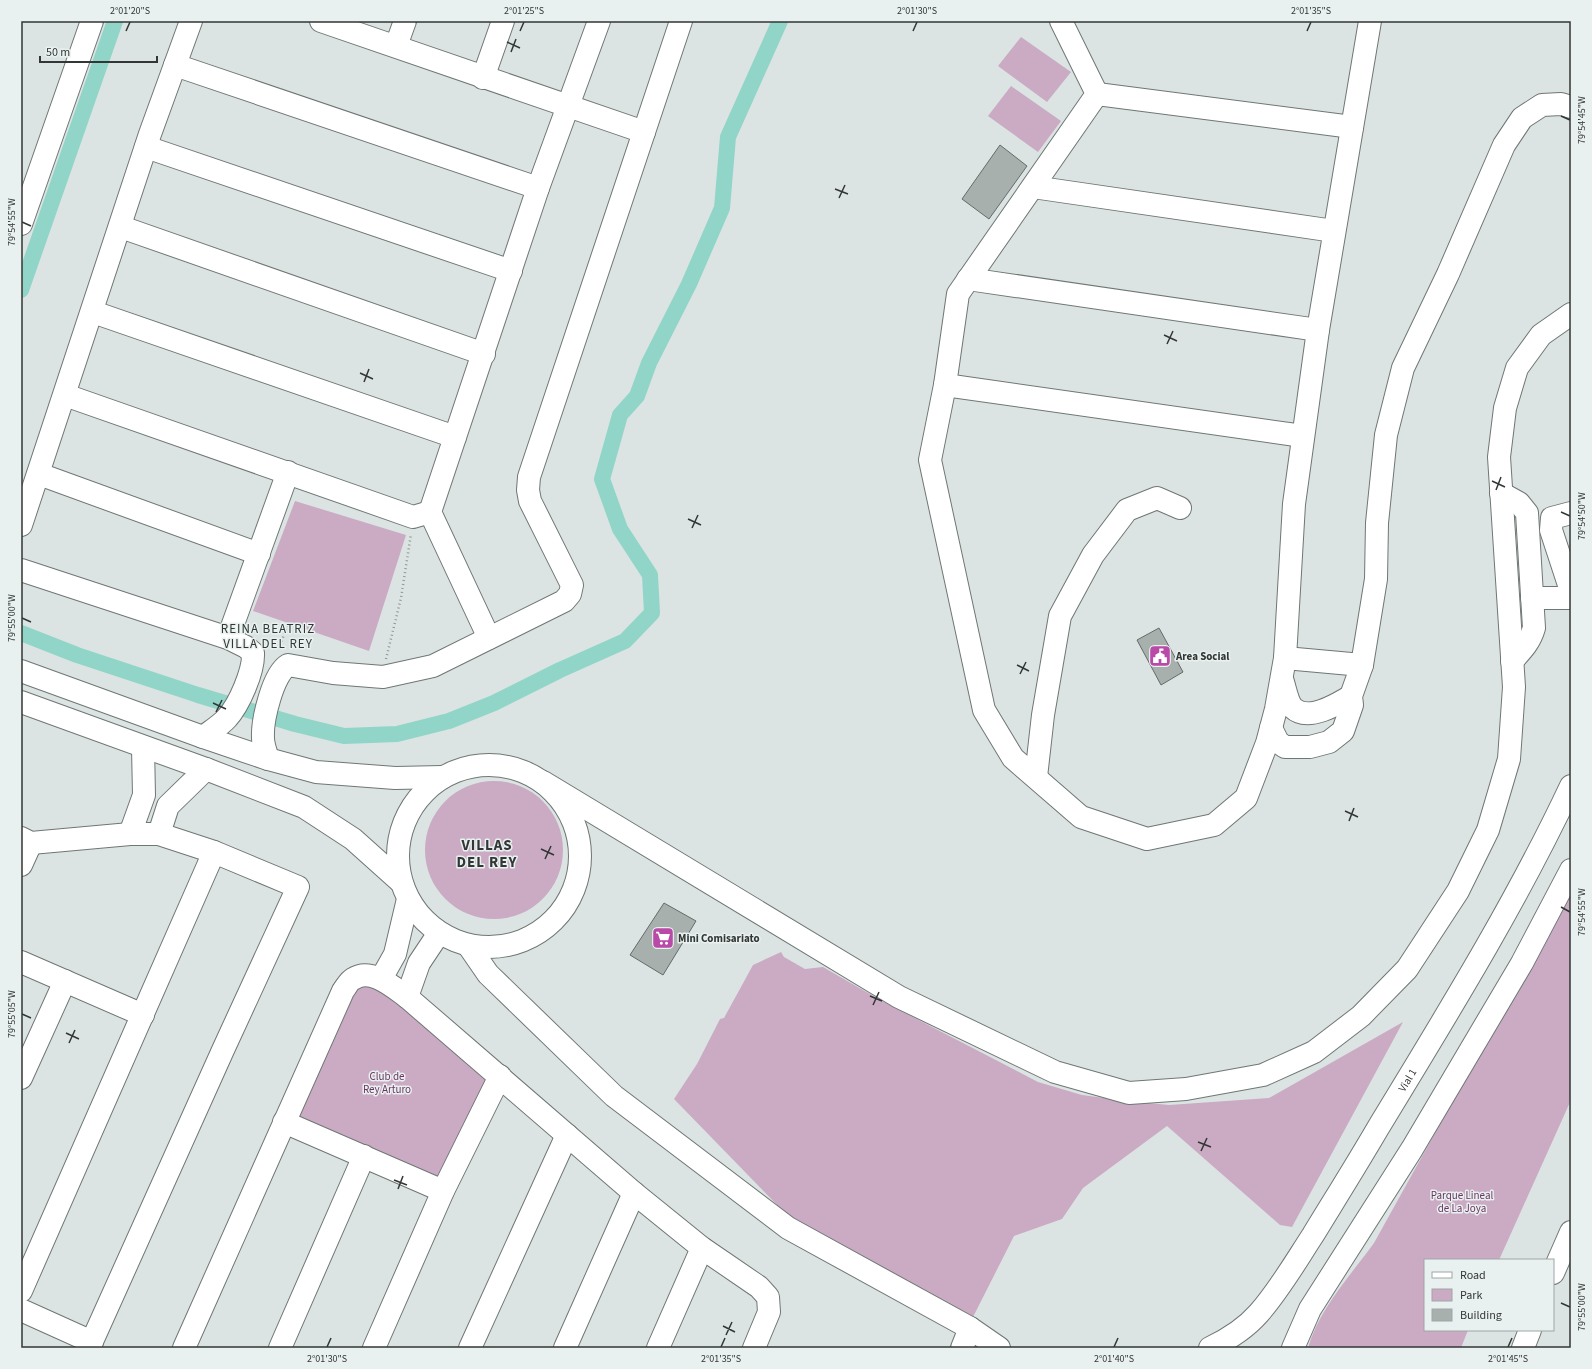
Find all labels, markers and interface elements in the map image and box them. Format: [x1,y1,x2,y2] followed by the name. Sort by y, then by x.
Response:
[110,4,150,18] text: 2°01'20"S
[504,4,544,18] text: 2°01'25"S
[897,4,937,18] text: 2°01'30"S
[1291,4,1331,18] text: 2°01'35"S
[40,38,157,64] scale bar
[46,44,70,61] text: 50 m
[1575,96,1589,144] text: 79°54'45"W
[5,198,19,246] text: 79°54'55"W
[1575,492,1589,540] text: 79°54'50"W
[5,594,19,642] text: 79°55'00"W
[221,620,315,653] district label: REINA BEATRIZ VILLA DEL REY
[1147,643,1173,669] public building icon: Area Social
[1175,649,1230,664] place label: Area Social
[457,835,517,873] district label: VILLAS DEL REY
[1575,888,1589,936] text: 79°54'55"W
[650,925,676,951] supermarket icon: Mini Comisariato
[678,931,760,946] place label: Mini Comisariato
[5,990,19,1038] text: 79°55'05"W
[1394,1066,1420,1094] street label: Vial 1
[363,1069,411,1097] park label: Club de Rey Arturo
[1431,1188,1493,1216] park label: Parque Lineal de La Joya
[1424,1259,1554,1331] legend
[1460,1267,1486,1284] text: Road
[1575,1283,1589,1331] text: 79°55'00"W
[1460,1287,1482,1304] text: Park
[1460,1307,1502,1324] text: Building
[307,1352,347,1366] text: 2°01'30"S
[701,1352,741,1366] text: 2°01'35"S
[1094,1352,1134,1366] text: 2°01'40"S
[1488,1352,1528,1366] text: 2°01'45"S

